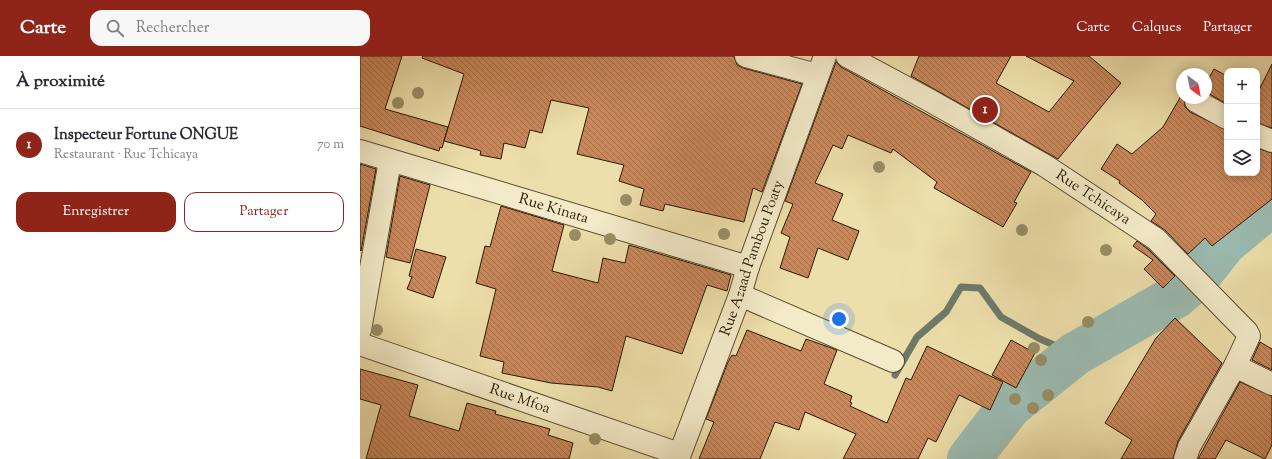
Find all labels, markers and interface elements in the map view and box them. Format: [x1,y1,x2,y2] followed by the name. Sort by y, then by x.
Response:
[90,10,370,46] search box
[20,15,66,42] text: Carte
[104,17,126,39] icon: search
[136,18,209,39] text: Rechercher
[1076,18,1110,38] text: Carte
[1132,18,1181,38] text: Calques
[1203,18,1252,38] text: Partager
[1176,68,1212,104] north arrow
[1224,68,1260,176] map controls
[1224,68,1260,104] button: +
[16,70,105,94] text: À proximité
[972,95,998,125] pin: 1
[1224,104,1260,140] button: −
[54,125,238,146] text: Inspecteur Fortune ONGUE
[27,136,31,154] text: 1
[317,136,344,154] text: 70 m
[1224,140,1260,176] button: layers
[54,146,198,164] text: Restaurant · Rue Tchicaya
[1051,165,1135,230] street label: Rue Tchicaya
[715,177,789,339] street label: Rue Azaad Pambou Poaty
[516,188,591,229] street label: Rue Kinata
[16,192,176,232] button: Enregistrer
[184,192,344,232] button: Partager
[829,309,849,329] your location
[487,379,553,419] street label: Rue Mfoa

